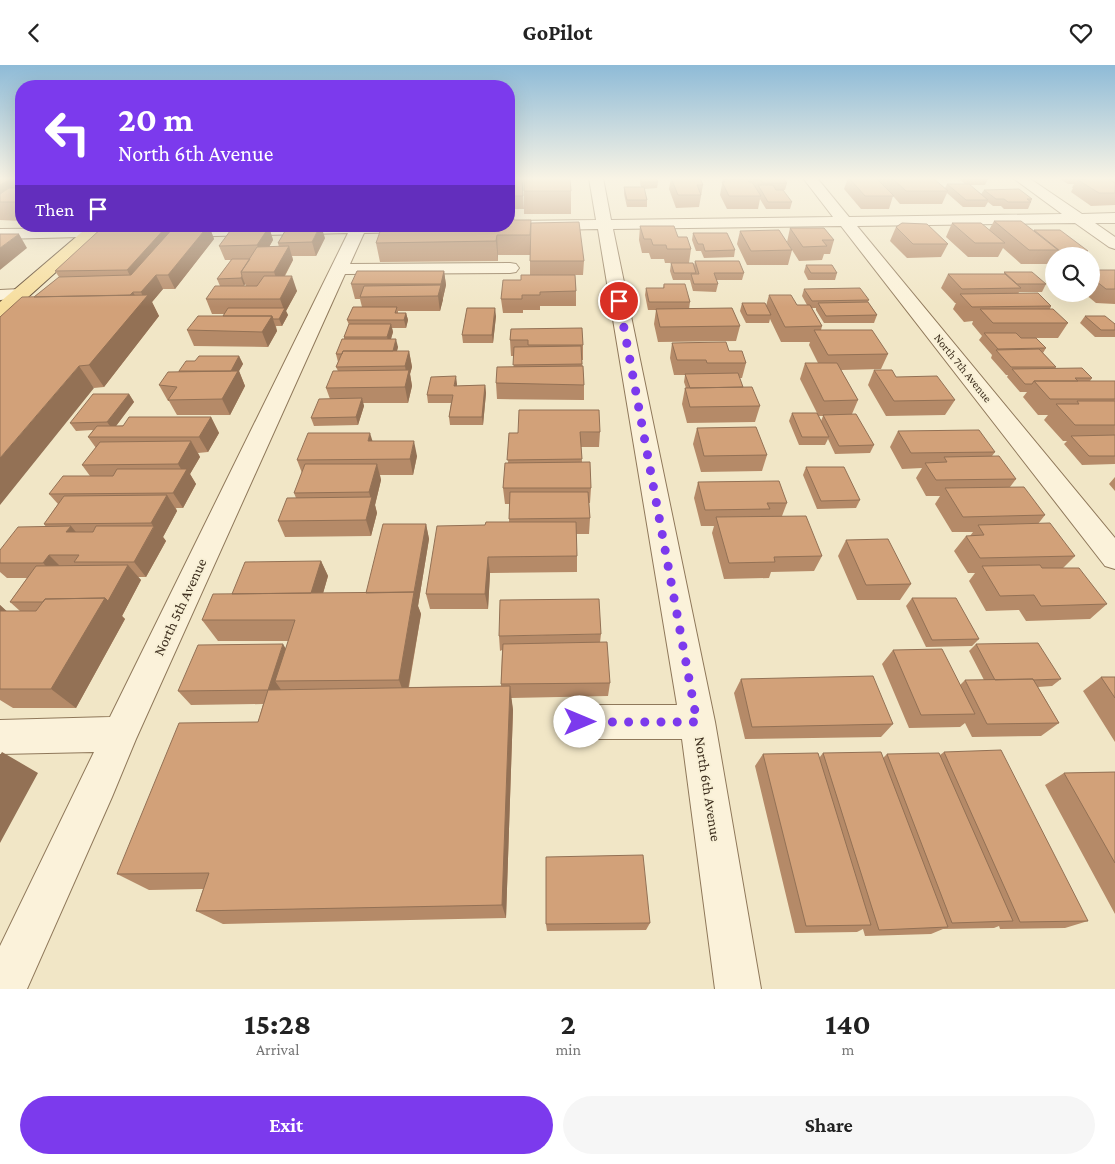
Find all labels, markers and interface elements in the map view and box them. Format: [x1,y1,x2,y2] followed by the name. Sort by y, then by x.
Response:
[20,19,48,47] icon: back
[1067,19,1095,47] icon: heart
[523,20,593,45] text: GoPilot
[35,100,100,165] icon: left
[118,100,193,139] text: 20 m
[118,141,273,166] text: North 6th Avenue
[84,195,112,223] icon: arrive
[35,199,74,220] text: Then
[1045,247,1100,302] map controls
[1045,247,1100,302] button: search
[598,280,640,322] pin
[605,287,633,315] icon: arrive
[931,331,995,405] street label: North 7th Avenue
[150,555,210,658] street label: North 5th Avenue
[553,695,605,747] position arrow
[692,735,724,843] street label: North 6th Avenue
[244,1007,311,1040] text: 15:28
[561,1007,576,1040] text: 2
[825,1007,871,1040] text: 140
[256,1041,299,1058] text: Arrival
[555,1041,581,1058] text: min
[842,1041,854,1058] text: m
[20,1096,553,1154] button: Exit
[563,1096,1095,1154] button: Share

